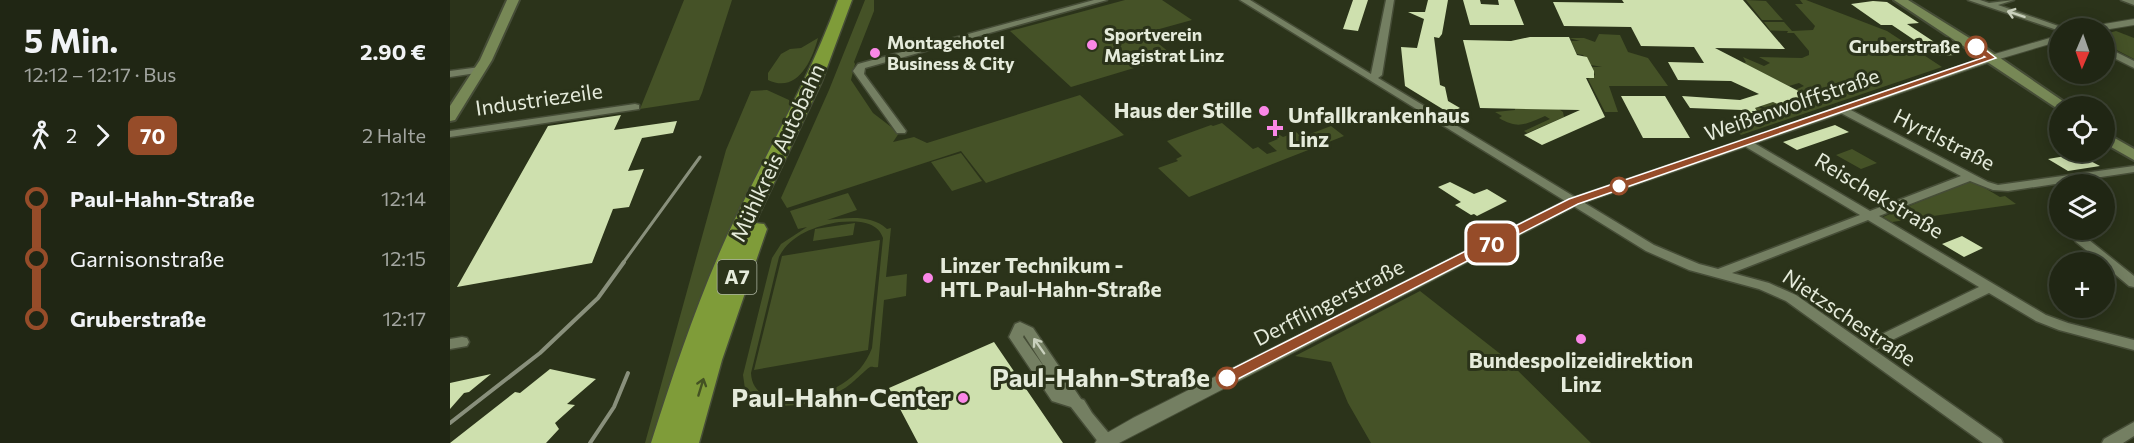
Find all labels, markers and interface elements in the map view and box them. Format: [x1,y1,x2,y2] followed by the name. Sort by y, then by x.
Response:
[2007,8,2026,19] one-way arrow
[2049,18,2115,84] north arrow
[2049,18,2115,318] map controls
[24,19,118,60] text: 5 Min.
[1104,23,1224,66] place label: Sportverein Magistrat Linz
[887,31,1015,74] place label: Montagehotel Business & City
[1849,35,1960,57] place label: Gruberstraße
[1965,36,1987,58] marker: Gruberstraße
[360,38,426,65] text: 2.90 €
[1085,38,1099,52] marker: Sportverein Magistrat Linz
[868,46,882,60] marker: Montagehotel Business & City
[725,60,829,245] street label: Mühlkreis Autobahn
[24,62,176,86] text: 12:12 – 12:17 · Bus
[1701,62,1882,145] street label: Weißenwolffstraße
[474,77,604,120] street label: Industriezeile
[2049,96,2115,162] button: locate
[1114,97,1252,122] place label: Haus der Stille
[1288,102,1470,151] place label: Unfallkrankenhaus Linz
[1890,103,1999,175] street label: Hyrtlstraße
[1257,104,1271,118] marker: Haus der Stille
[24,119,57,152] icon: walk
[86,119,119,152] icon: forward
[1266,119,1284,137] marker: Unfallkrankenhaus Linz
[66,123,77,147] text: 2
[140,123,165,148] text: 70
[362,123,426,147] text: 2 Halte
[1811,147,1949,243] street label: Reischekstraße
[2049,174,2115,240] button: layers
[1610,177,1628,195] unlabelled marker
[70,185,255,212] text: Paul-Hahn-Straße
[381,186,426,210] text: 12:14
[1465,224,1519,262] line badge: 70
[1479,231,1505,256] text: 70
[70,245,224,272] text: Garnisonstraße
[382,246,426,270] text: 12:15
[940,252,1162,301] place label: Linzer Technikum - HTL Paul-Hahn-Straße
[2049,252,2115,318] button: +
[1249,253,1408,350] street label: Derfflingerstraße
[718,260,756,294] road number: A7
[1778,263,1921,371] street label: Nietzschestraße
[921,271,935,285] marker: Linzer Technikum - HTL Paul-Hahn-Straße
[70,305,206,332] text: Gruberstraße
[383,306,426,330] text: 12:17
[1574,332,1588,346] marker: Bundespolizeidirektion Linz
[1033,339,1045,355] one-way arrow
[1469,347,1693,396] place label: Bundespolizeidirektion Linz
[992,361,1210,392] place label: Paul-Hahn-Straße
[1216,367,1238,389] marker: Paul-Hahn-Straße
[696,378,707,397] one-way arrow
[731,381,951,412] place label: Paul-Hahn-Center
[956,391,970,405] marker: Paul-Hahn-Center

